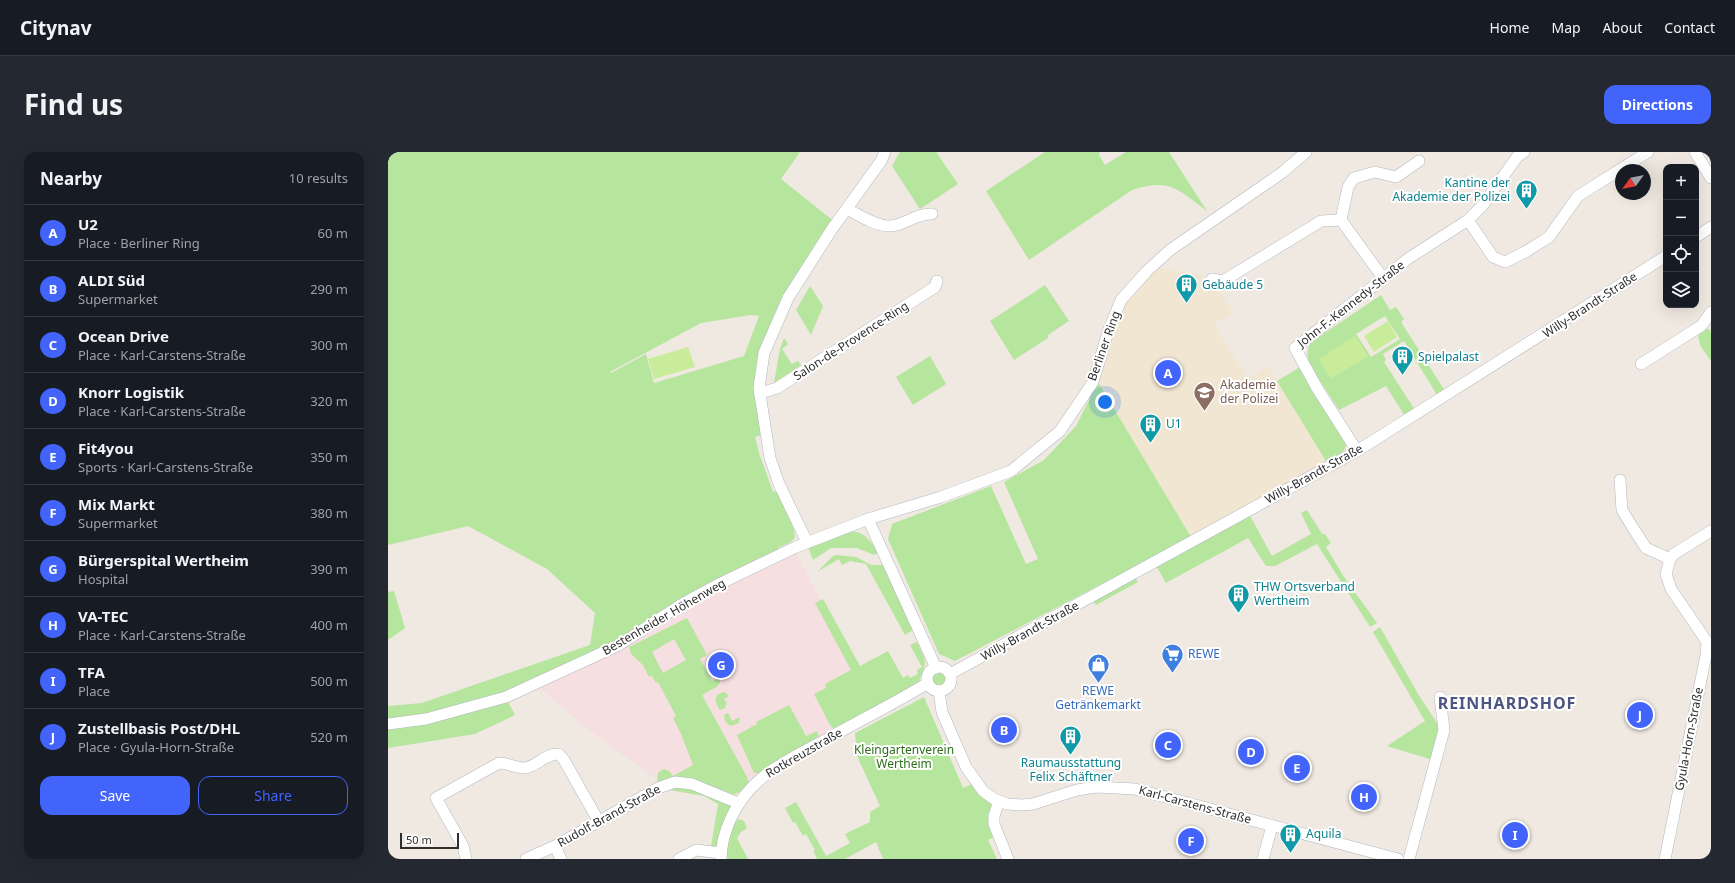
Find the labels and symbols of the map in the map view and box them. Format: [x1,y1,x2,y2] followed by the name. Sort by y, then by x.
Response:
[1615,164,1651,200] north arrow
[1392,174,1510,205] place label: Kantine der Akademie der Polizei
[1513,177,1539,210] building icon: Kantine der Akademie der Polizei
[1293,256,1408,351] street label: John-F.-Kennedy-Straße
[1539,268,1640,341] street label: Willy-Brandt-Straße
[1173,272,1199,305] building icon: Gebäude 5
[1202,276,1263,293] place label: Gebäude 5
[790,297,912,384] street label: Salon-de-Provence-Ring
[1083,308,1124,383] street label: Berliner Ring
[1390,344,1416,377] building icon: Spielpalast
[1418,348,1480,365] place label: Spielpalast
[1155,358,1181,388] pin: A
[1220,376,1278,407] place label: Akademie der Polizei
[1192,379,1218,412] school or university icon: Akademie der Polizei
[1095,392,1115,412] your location
[1138,411,1164,444] building icon: U1
[1166,415,1182,432] place label: U1
[1262,440,1366,508] street label: Willy-Brandt-Straße
[599,574,728,659] street label: Bestenheider Höhenweg
[1254,578,1355,609] place label: THW Ortsverband Wertheim
[1225,581,1251,614] building icon: THW Ortsverband Wertheim
[978,597,1082,665] street label: Willy-Brandt-Straße
[1160,641,1186,674] supermarket icon: REWE
[1188,645,1220,662] place label: REWE
[708,650,734,680] pin: G
[1085,651,1111,684] shop icon: REWE Getränkemarkt
[1055,682,1141,713] place label: REWE Getränkemarkt
[1670,685,1707,792] street label: Gyula-Horn-Straße
[1438,692,1576,714] district label: REINHARDSHOF
[1627,700,1653,730] pin: J
[991,715,1017,745] pin: B
[1058,723,1084,756] building icon: Raumausstattung Felix Schäftner
[762,724,845,781] street label: Rotkreuzstraße
[1155,730,1181,760] pin: C
[1238,737,1264,767] pin: D
[854,741,954,772] park label: Kleingartenverein Wertheim
[1284,753,1310,783] pin: E
[1021,754,1121,785] place label: Raumausstattung Felix Schäftner
[554,780,663,851] street label: Rudolf-Brand-Straße
[1137,781,1254,828] street label: Karl-Carstens-Straße
[1351,782,1377,812] pin: H
[1502,820,1528,850] pin: I
[1277,821,1303,854] building icon: Aquila
[1306,825,1341,842] place label: Aquila
[1178,826,1204,856] pin: F
[400,831,459,850] scale bar

